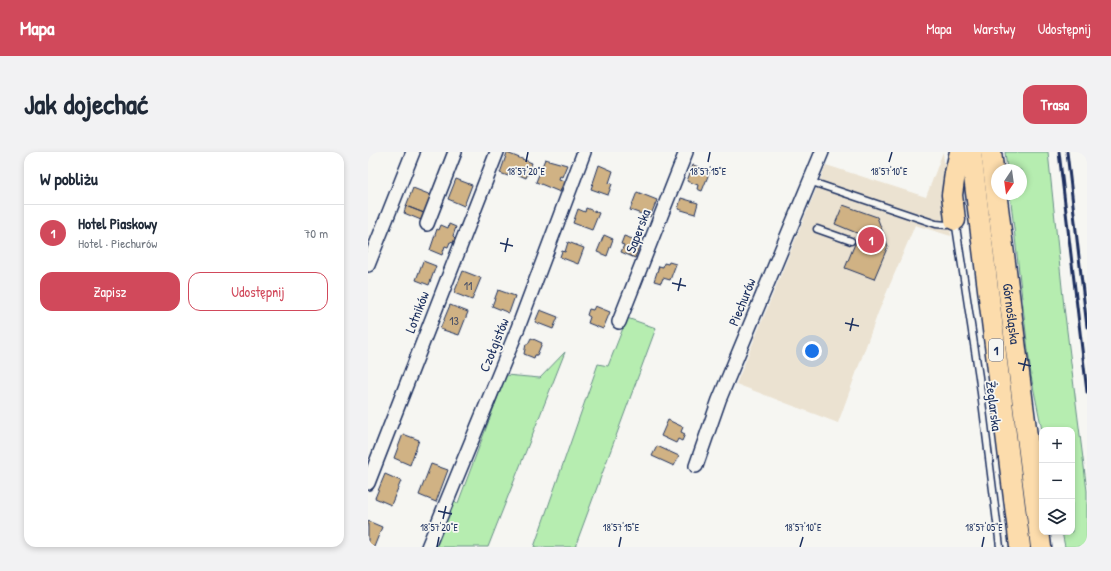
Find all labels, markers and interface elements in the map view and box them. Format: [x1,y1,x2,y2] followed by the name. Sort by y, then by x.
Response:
[20,15,54,41] text: Mapa
[926,19,952,38] text: Mapa
[974,19,1016,38] text: Warstwy
[1038,19,1091,38] text: Udostępnij
[24,85,148,123] text: Jak dojechać
[1023,85,1087,124] button: Trasa
[991,164,1027,200] north arrow
[507,165,545,178] text: 18°57'20"E
[690,165,727,178] text: 18°57'15"E
[871,165,908,178] text: 18°57'10"E
[40,167,98,190] text: W pobliżu
[621,206,656,256] street label: Saperska
[78,213,157,234] text: Hotel Piaskowy
[51,224,55,242] text: 1
[304,224,328,242] text: 70 m
[858,225,884,255] pin: 1
[78,234,157,252] text: Hotel · Piechurów
[40,272,180,311] button: Zapisz
[188,272,328,311] button: Udostępnij
[723,275,760,328] street label: Piechurów
[464,277,472,294] house number: 11
[999,282,1025,346] street label: Górnośląska
[400,288,433,335] street label: Lotników
[449,312,459,329] house number: 13
[474,315,514,375] street label: Czołgistów
[989,339,1003,361] road number: 1
[802,341,822,361] your location
[981,380,1007,433] street label: Żeglarska
[1039,427,1075,535] map controls
[1039,427,1075,463] button: +
[1039,463,1075,499] button: −
[1039,499,1075,535] button: layers
[420,521,458,534] text: 18°57'20"E
[603,521,640,534] text: 18°57'15"E
[785,521,822,534] text: 18°57'10"E
[965,521,1003,534] text: 18°57'05"E

